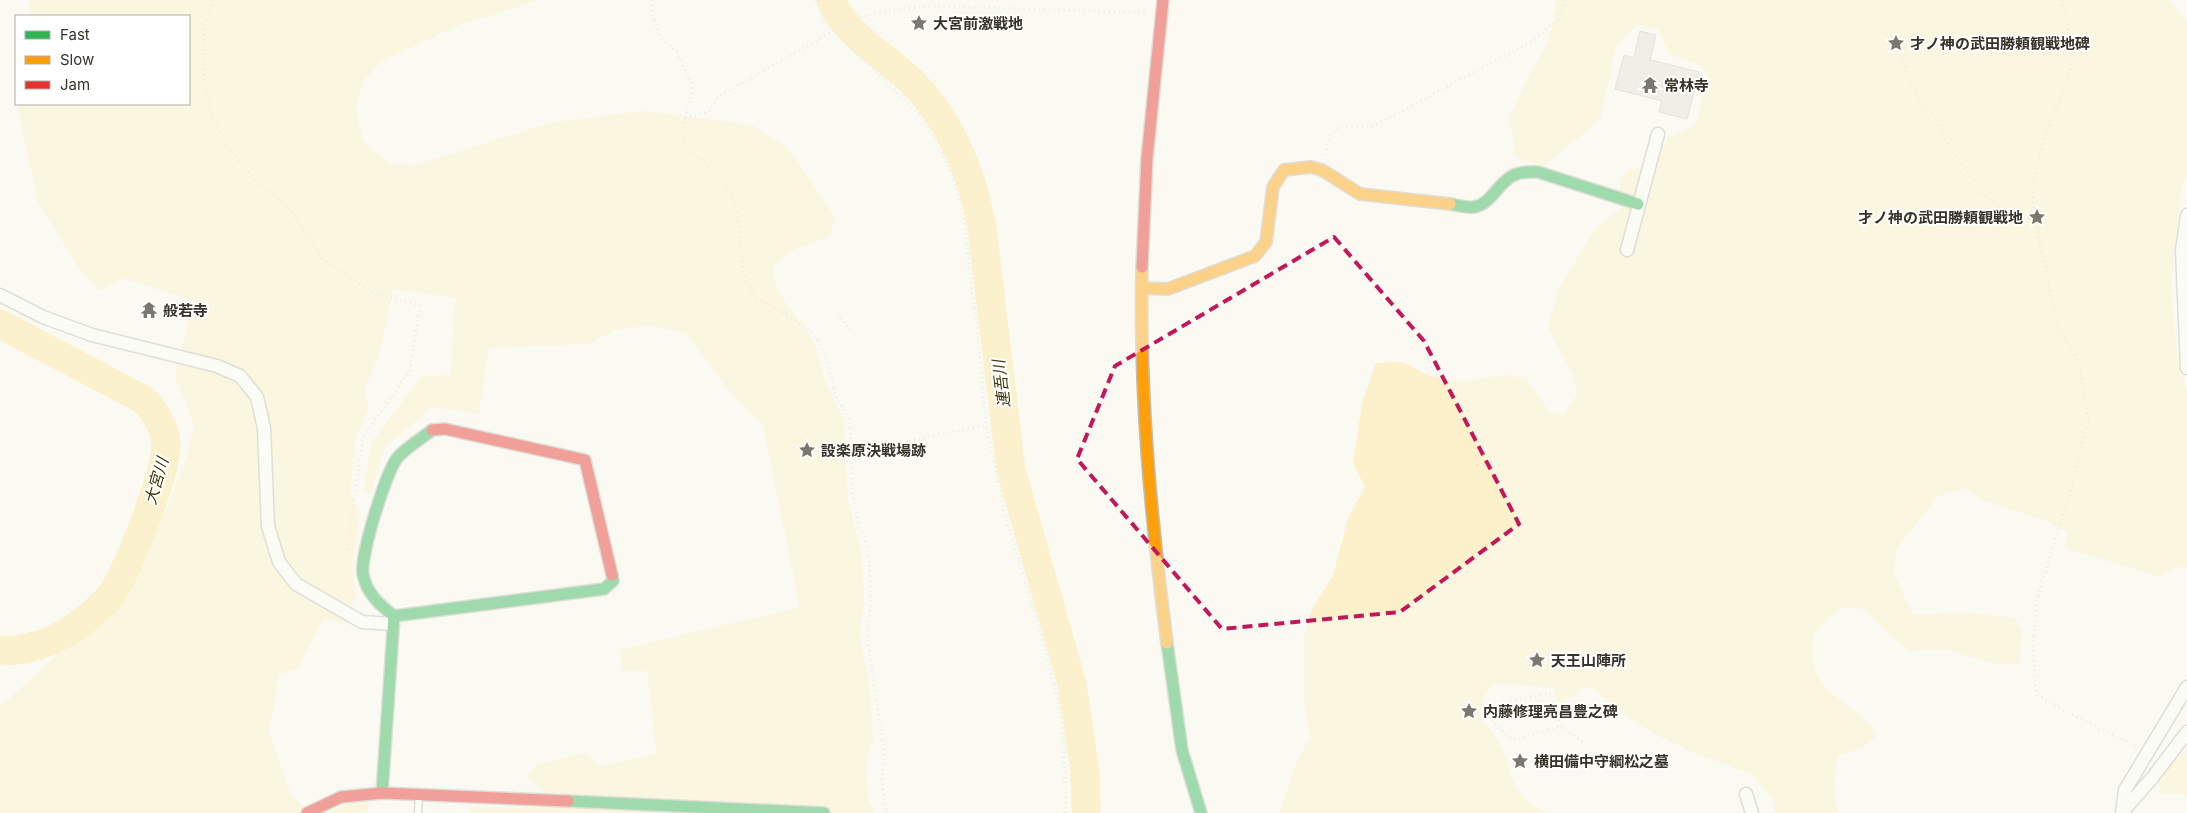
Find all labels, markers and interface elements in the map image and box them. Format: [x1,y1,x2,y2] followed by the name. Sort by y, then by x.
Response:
[909,13,929,33] place icon: 大宮前激戦地
[933,14,1023,33] place label: 大宮前激戦地
[15,15,190,105] legend
[60,25,90,44] text: Fast
[1886,33,1906,53] place icon: 才ノ神の武田勝頼観戦地碑
[1910,34,2090,53] place label: 才ノ神の武田勝頼観戦地碑
[60,50,94,69] text: Slow
[60,75,90,94] text: Jam
[1640,75,1660,95] temple icon: 常林寺
[1664,76,1709,95] place label: 常林寺
[2027,207,2047,227] place icon: 才ノ神の武田勝頼観戦地
[1858,208,2023,227] place label: 才ノ神の武田勝頼観戦地
[139,300,159,320] temple icon: 般若寺
[163,301,208,320] place label: 般若寺
[988,357,1014,409] water label: 連吾川
[797,440,817,460] place icon: 設楽原決戦場跡
[821,441,926,460] place label: 設楽原決戦場跡
[140,453,173,507] water label: 大宮川
[1527,650,1547,670] place icon: 天王山陣所
[1551,651,1626,670] place label: 天王山陣所
[1459,701,1479,721] place icon: 内藤修理亮昌豊之碑
[1483,702,1618,721] place label: 内藤修理亮昌豊之碑
[1510,751,1530,771] place icon: 横田備中守綱松之墓
[1534,752,1669,771] place label: 横田備中守綱松之墓

